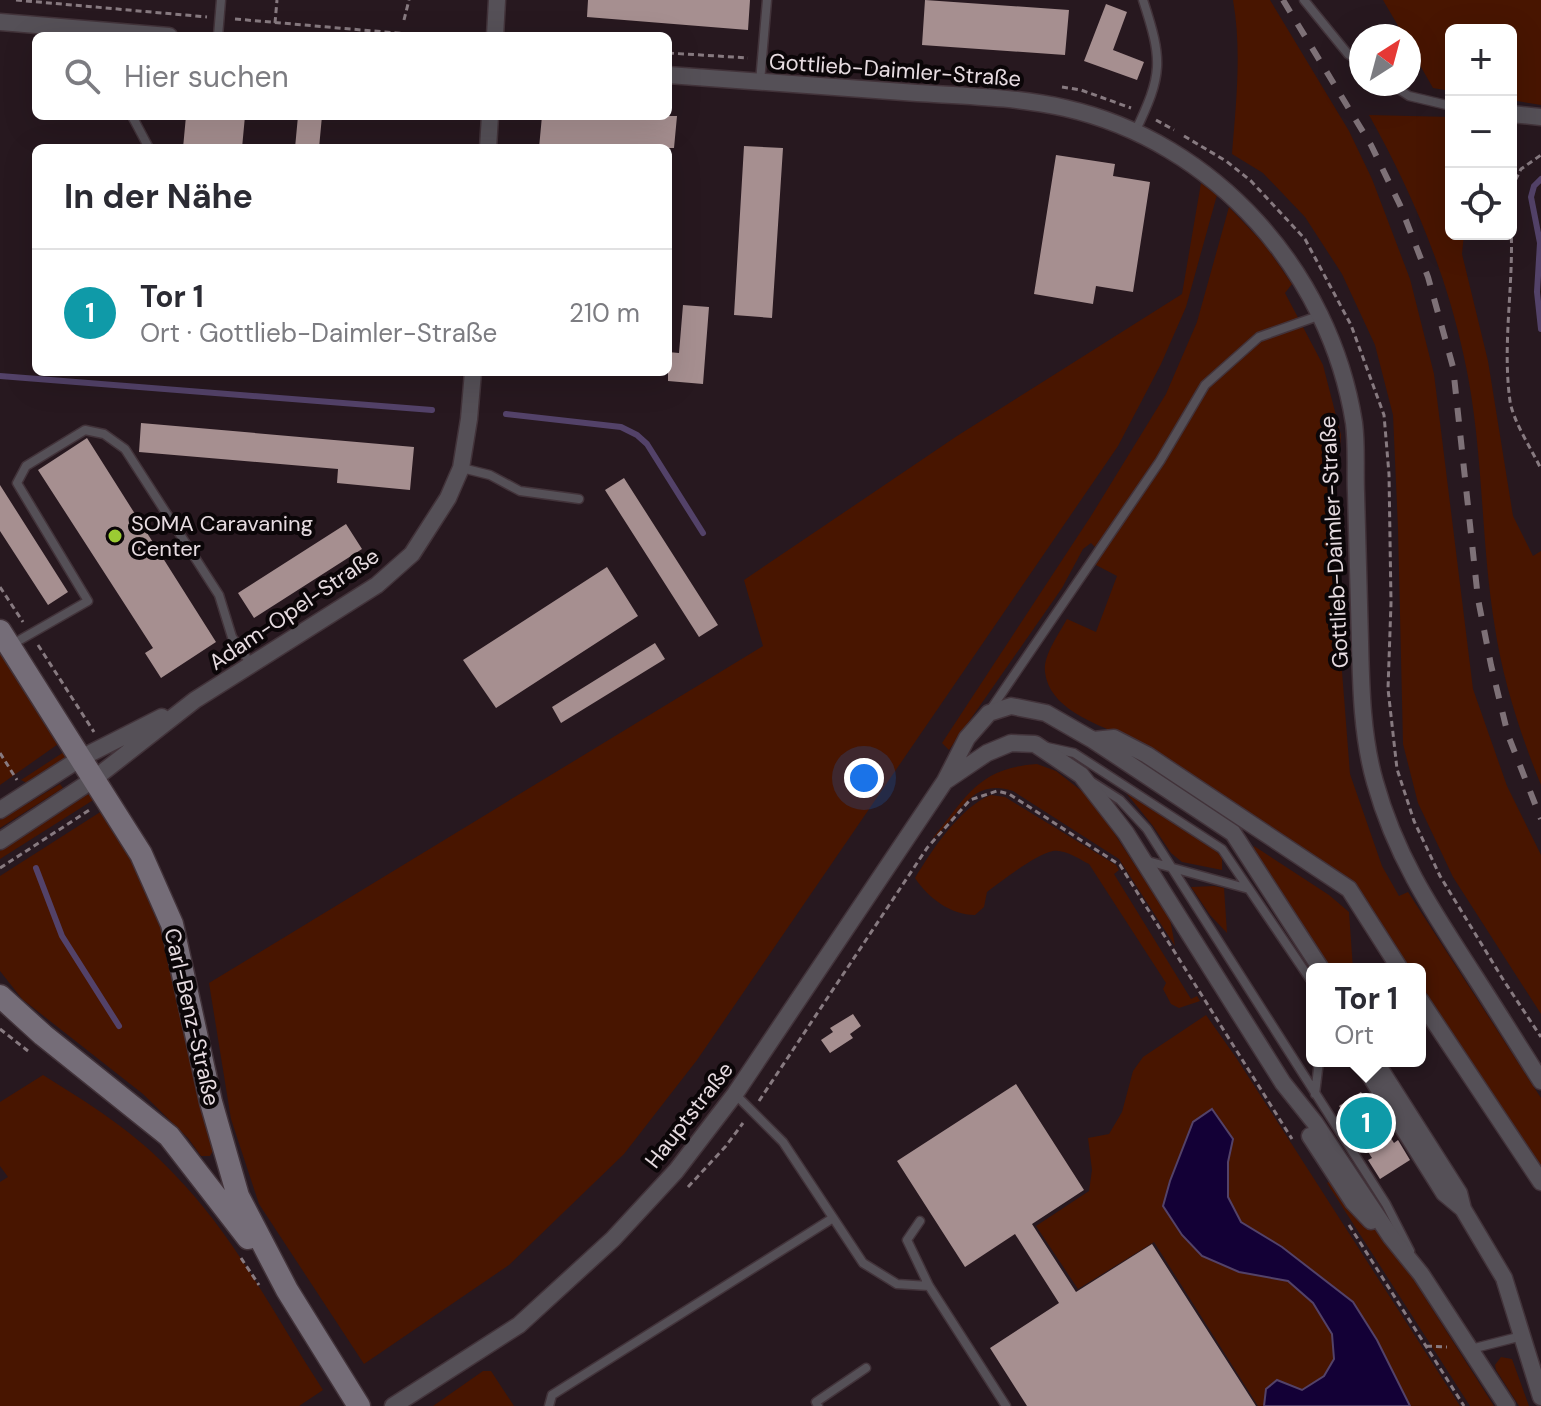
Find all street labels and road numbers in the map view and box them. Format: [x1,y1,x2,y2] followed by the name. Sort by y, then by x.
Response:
[768,47,1022,93] street label: Gottlieb-Daimler-Straße
[1313,415,1355,669] street label: Gottlieb-Daimler-Straße
[203,541,385,677] street label: Adam-Opel-Straße
[157,925,227,1109] street label: Carl-Benz-Straße
[638,1056,740,1174] street label: Hauptstraße

